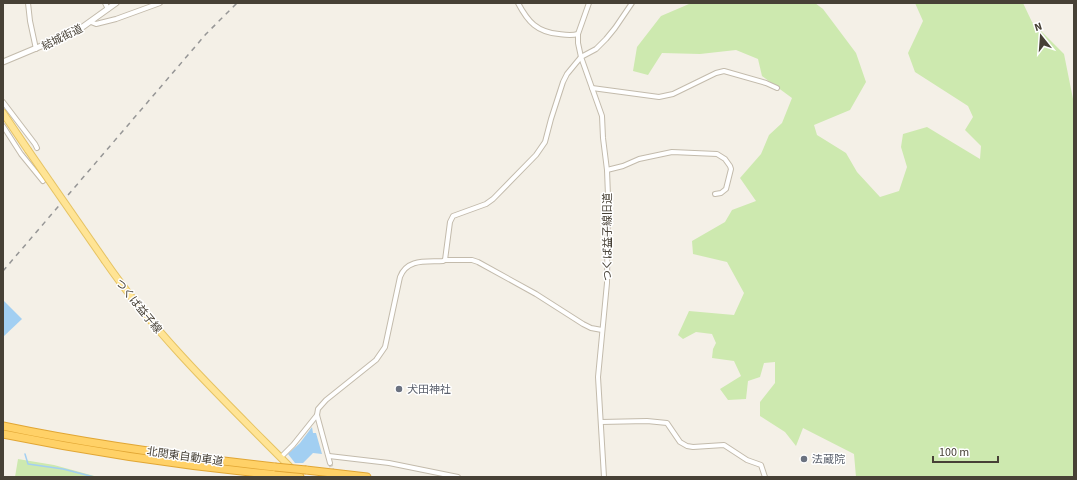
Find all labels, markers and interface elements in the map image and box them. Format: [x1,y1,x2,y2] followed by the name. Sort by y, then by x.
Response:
[1021,16,1061,56] north arrow
[1033,19,1044,35] text: N
[39,21,85,54] street label: 結城街道
[600,193,615,281] street label: つくば益子線旧道
[112,276,165,337] street label: つくば益子線
[407,382,451,397] place label: 犬田神社
[394,384,404,394] marker: 犬田神社
[933,438,998,464] scale bar
[146,444,224,469] street label: 北関東自動車道
[939,444,969,461] text: 100 m
[812,452,845,467] place label: 法蔵院
[799,454,809,464] marker: 法蔵院

